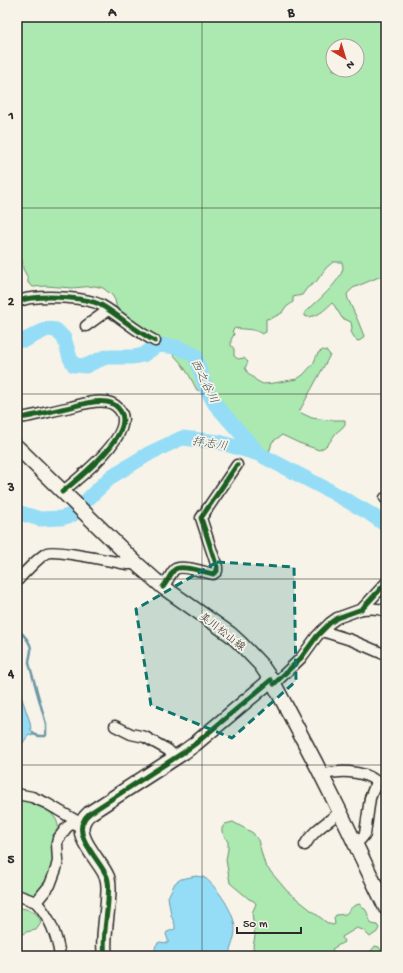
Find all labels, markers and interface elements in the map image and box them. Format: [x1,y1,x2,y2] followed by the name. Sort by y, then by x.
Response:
[107,6,117,21] text: A
[287,6,296,21] text: B
[325,38,365,78] north arrow
[343,57,356,71] text: N
[7,109,14,124] text: 1
[8,295,15,310] text: 2
[186,357,221,407] water label: 西之谷川
[191,434,229,455] water label: 拝志川
[7,481,15,496] text: 3
[196,610,248,654] street label: 美川松山線
[7,667,15,682] text: 4
[8,853,15,868] text: 5
[237,909,301,935] scale bar
[243,918,268,932] text: 50 m

